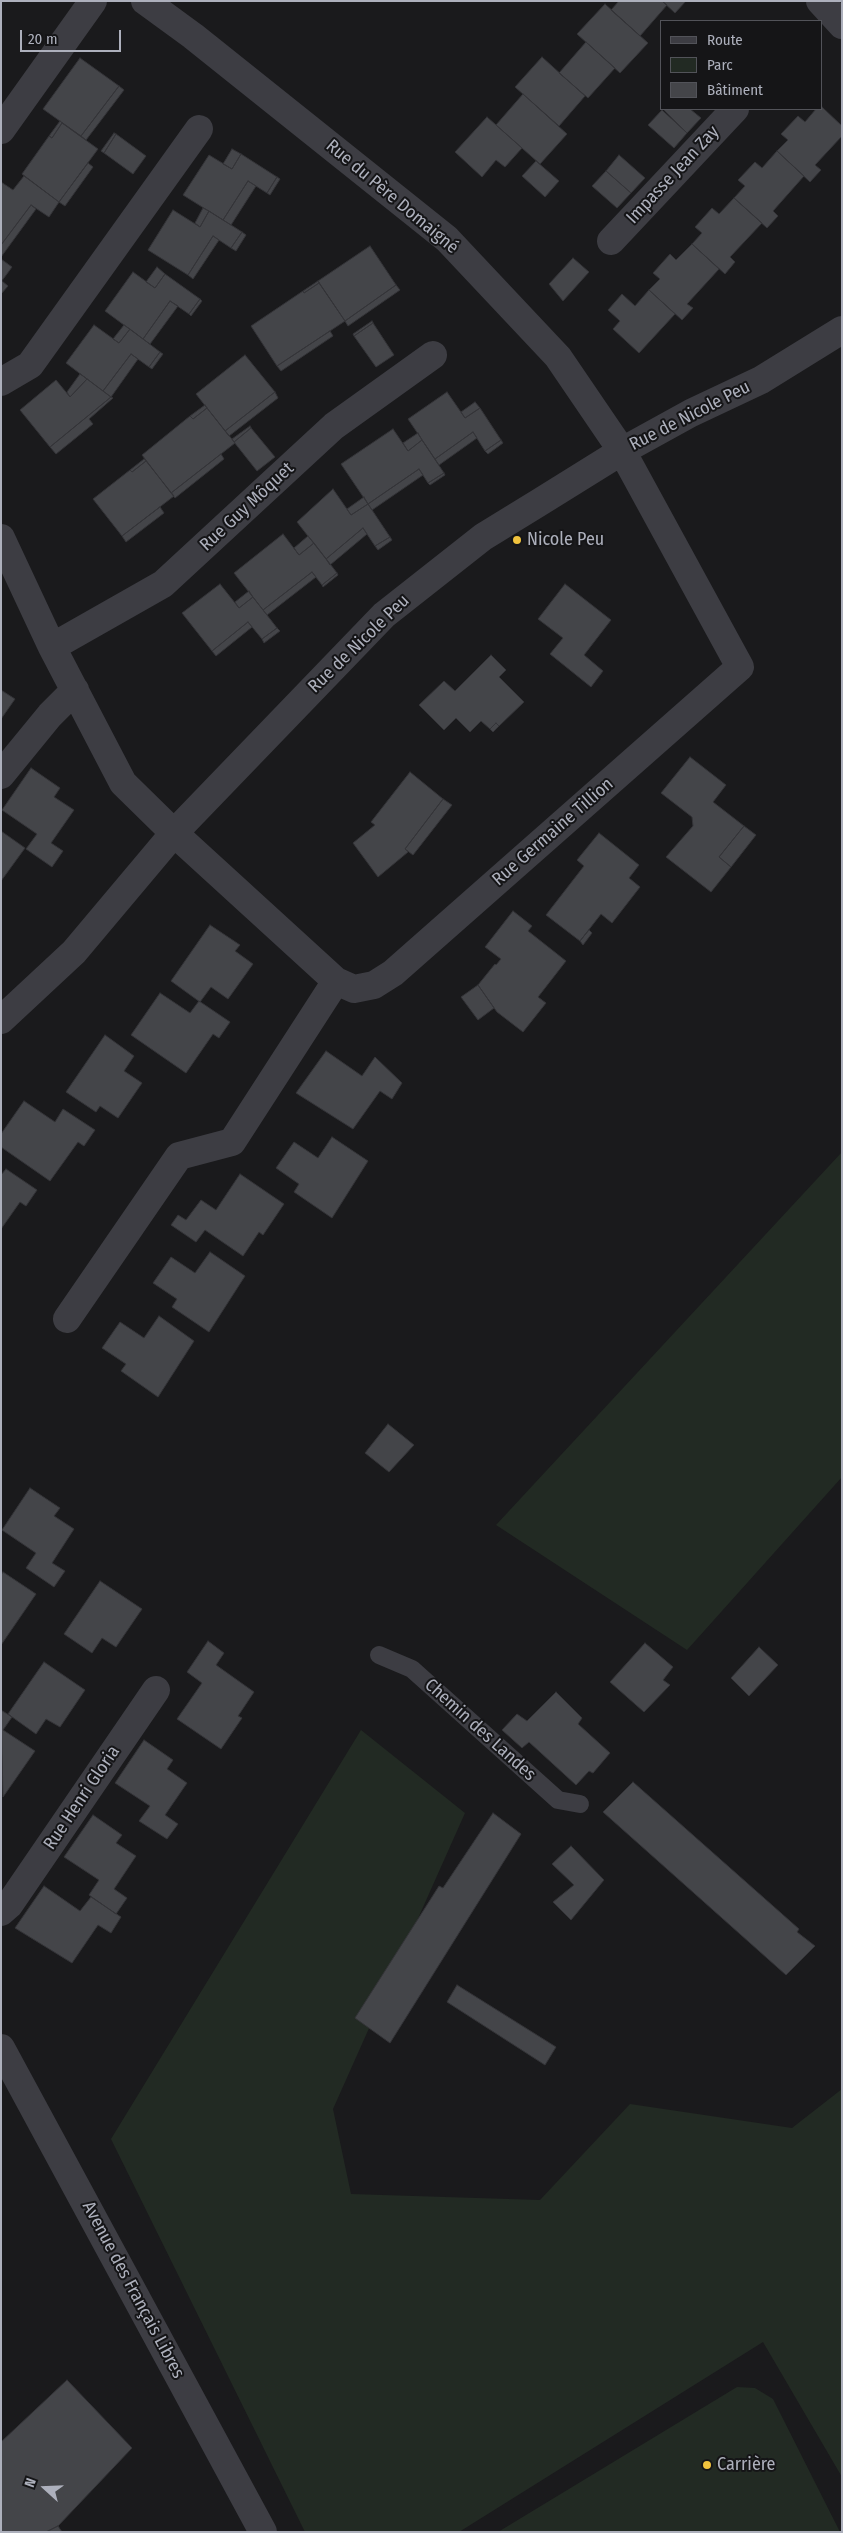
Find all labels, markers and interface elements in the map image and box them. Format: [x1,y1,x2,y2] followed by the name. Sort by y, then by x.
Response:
[22,20,124,52] scale bar
[660,20,823,110] legend
[28,30,58,48] text: 20 m
[707,31,743,49] text: Route
[707,56,733,74] text: Parc
[707,81,763,99] text: Bâtiment
[622,122,724,228] street label: Impasse Jean Zay
[321,135,463,259] street label: Rue du Père Domaigné
[626,376,754,456] street label: Rue de Nicole Peu
[196,458,298,556] street label: Rue Guy Môquet
[527,529,604,551] place label: Nicole Peu
[511,534,523,546] marker: Nicole Peu
[304,590,414,698] street label: Rue de Nicole Peu
[488,773,618,891] street label: Rue Germaine Tillion
[420,1674,540,1786] street label: Chemin des Landes
[39,1742,125,1854] street label: Rue Henri Gloria
[77,2198,189,2382] street label: Avenue des Français Libres
[717,2454,775,2476] place label: Carrière
[701,2459,713,2471] marker: Carrière
[20,2463,70,2513] north arrow
[21,2476,40,2490] text: N

